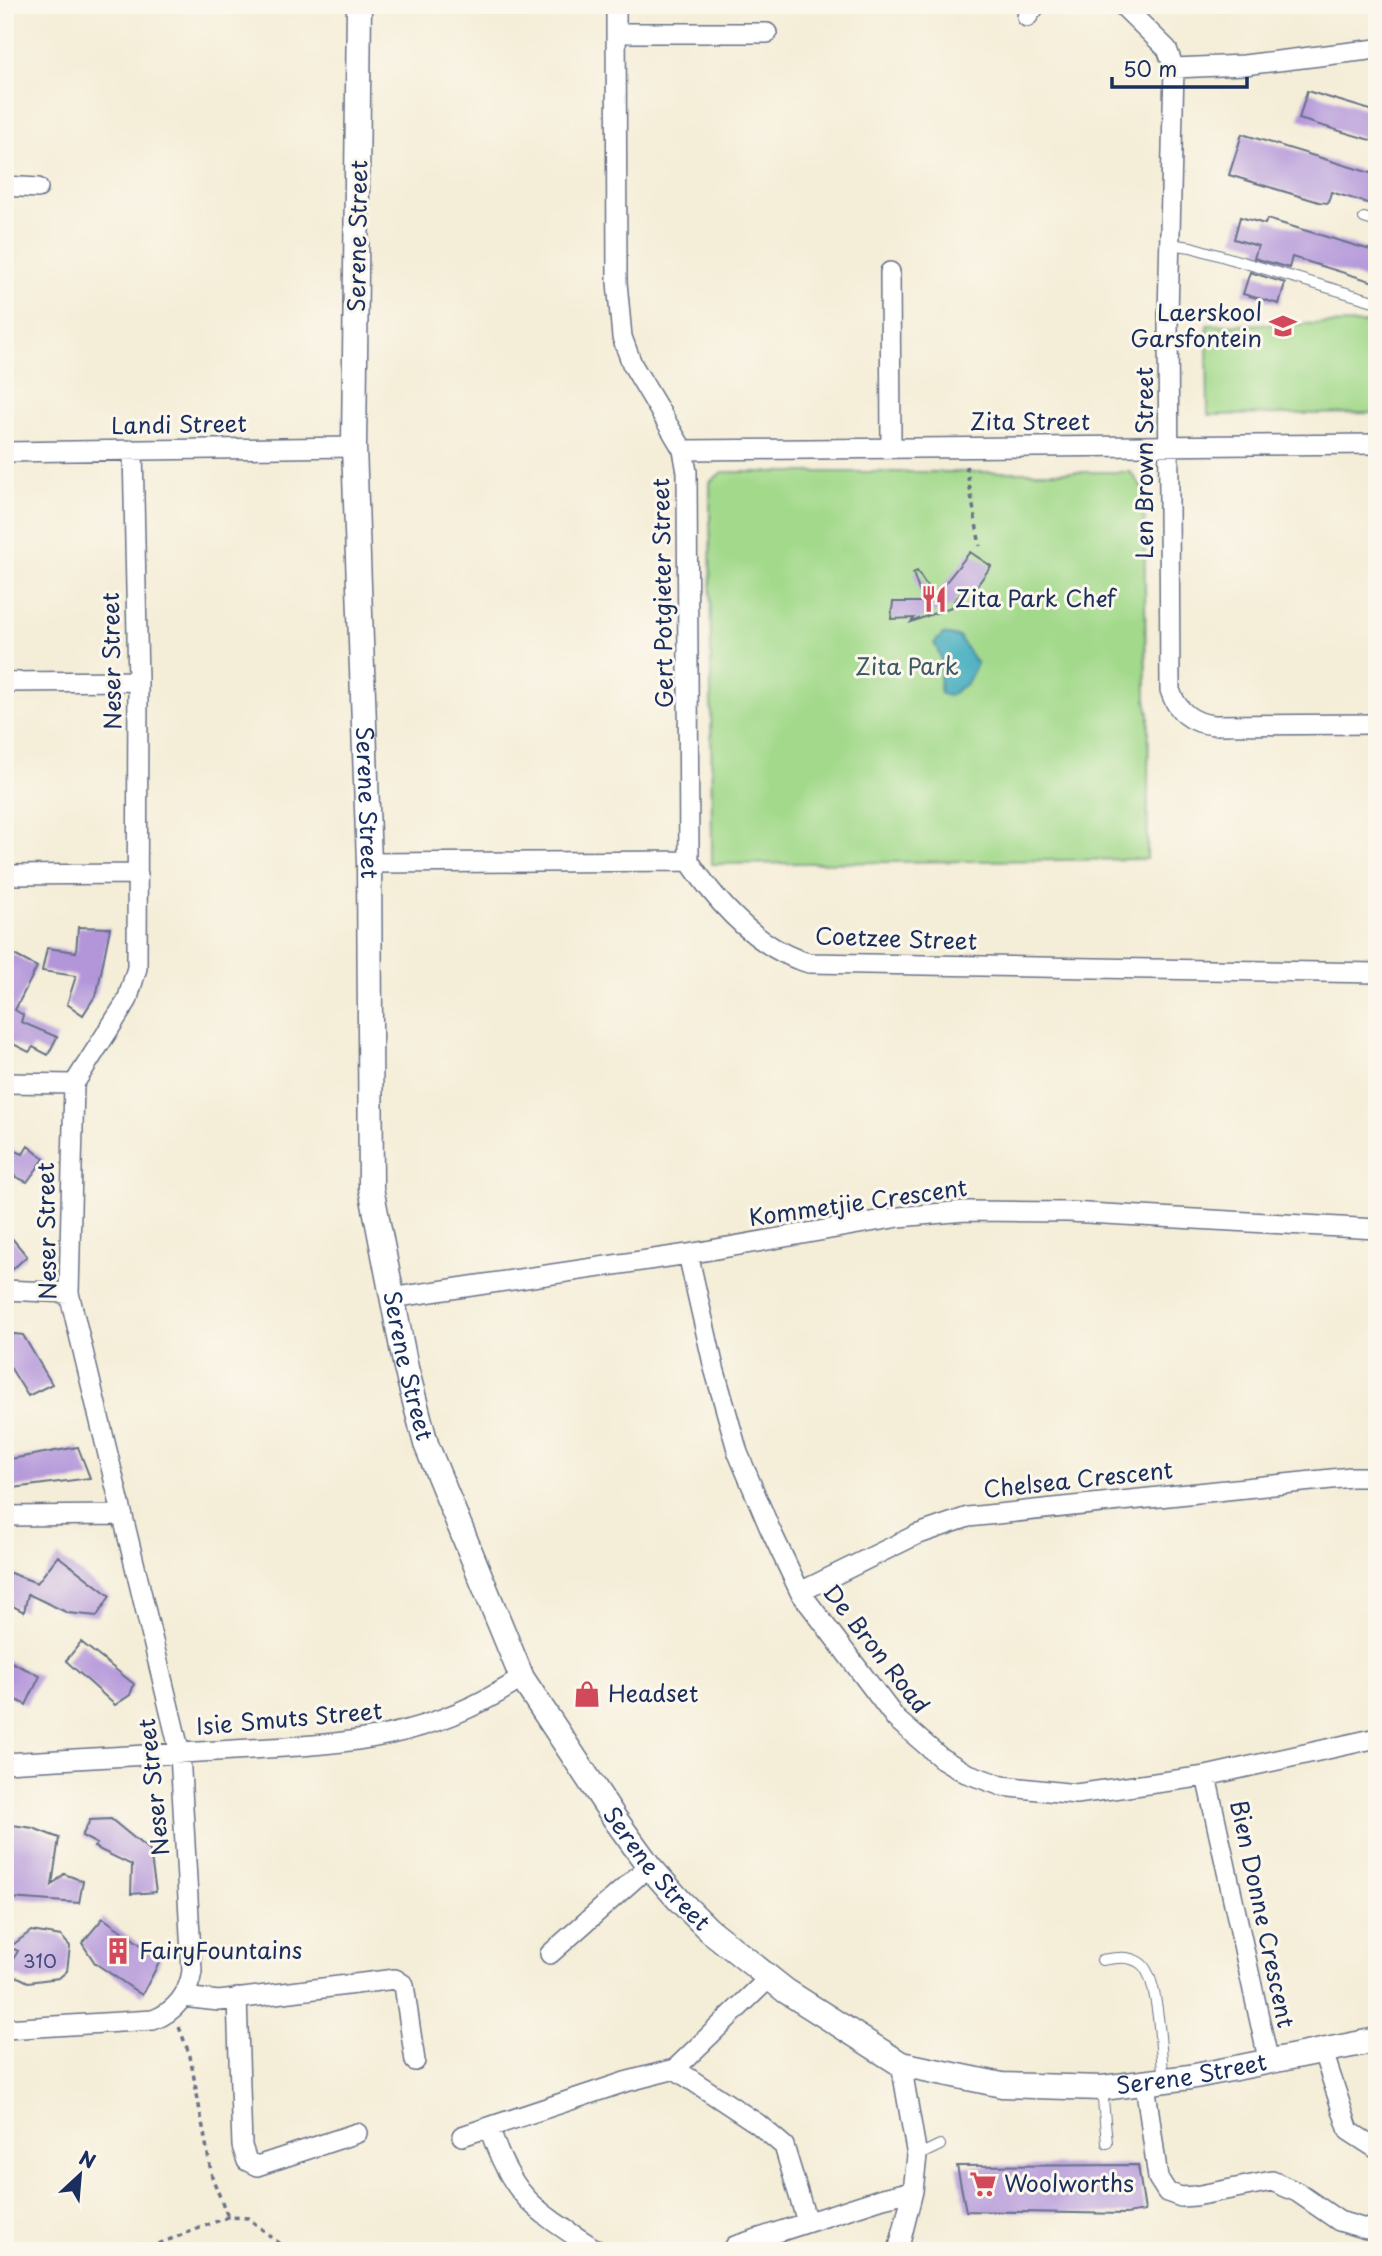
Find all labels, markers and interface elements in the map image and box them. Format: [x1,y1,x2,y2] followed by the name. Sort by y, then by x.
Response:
[1112,46,1247,90] scale bar
[1123,52,1177,84] text: 50 m
[338,160,375,312] street label: Serene Street
[1130,294,1262,355] place label: Laerskool Garsfontein
[1268,311,1298,341] school or university icon: Laerskool Garsfontein
[1126,367,1161,559] street label: Len Brown Street
[970,403,1090,438] street label: Zita Street
[111,405,247,442] street label: Landi Street
[642,478,681,708] street label: Gert Potgieter Street
[955,580,1118,615] place label: Zita Park Chef
[919,584,949,614] restaurant icon: Zita Park Chef
[92,592,129,730] street label: Neser Street
[855,648,959,683] park label: Zita Park
[348,726,388,879] street label: Serene Street
[814,917,978,958] street label: Coetzee Street
[27,1162,64,1300] street label: Neser Street
[746,1169,969,1234] street label: Kommetjie Crescent
[375,1288,443,1444] street label: Serene Street
[981,1451,1174,1506] street label: Chelsea Crescent
[815,1576,939,1720] street label: De Bron Road
[608,1675,699,1710] place label: Headset
[572,1679,602,1709] shop icon: Headset
[194,1692,383,1743] street label: Isie Smuts Street
[128,1717,177,1857] street label: Neser Street
[1222,1797,1305,2031] street label: Bien Donne Crescent
[595,1799,719,1938] street label: Serene Street
[139,1932,302,1967] place label: FairyFountains
[103,1936,133,1966] building icon: FairyFountains
[23,1946,57,1974] house number: 310
[1114,2043,1270,2102] street label: Serene Street
[46,2140,116,2210] north arrow
[75,2143,101,2175] text: N
[1004,2165,1134,2200] place label: Woolworths
[968,2169,998,2199] supermarket icon: Woolworths

